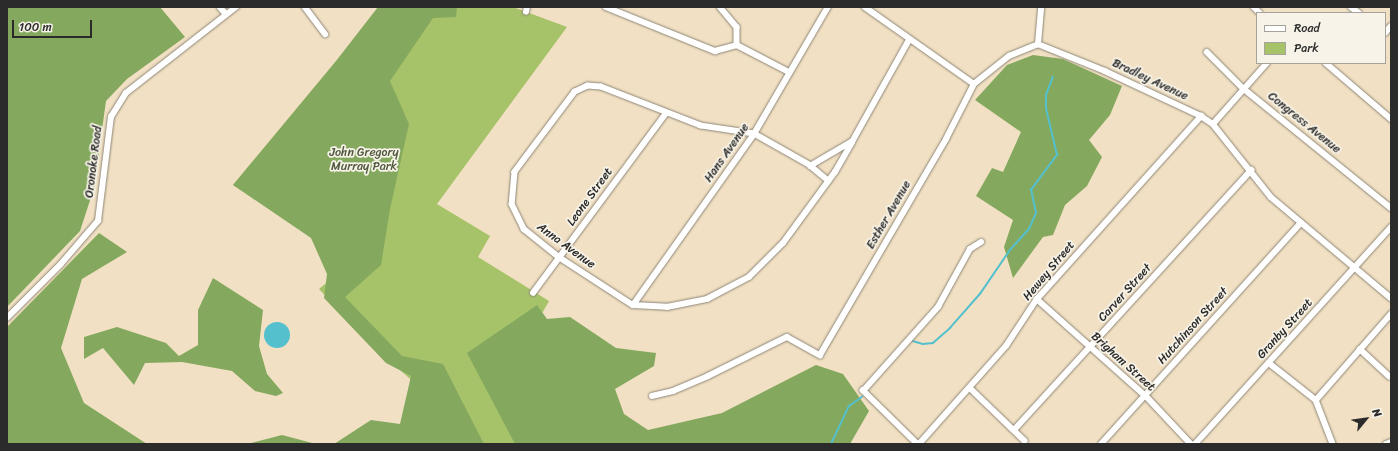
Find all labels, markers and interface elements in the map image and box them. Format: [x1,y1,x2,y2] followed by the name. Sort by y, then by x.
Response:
[14,12,94,38] scale bar
[1256,12,1386,64] legend
[19,16,52,38] text: 100 m
[1294,17,1320,39] text: Road
[1294,37,1319,59] text: Park
[1110,56,1190,104] street label: Bradley Avenue
[1265,89,1343,157] street label: Congress Avenue
[702,121,752,185] street label: Hans Avenue
[82,125,106,199] street label: Oronoke Road
[329,146,399,174] park label: John Gregory Murray Park
[564,165,616,229] street label: Leone Street
[864,178,914,252] street label: Esther Avenue
[534,220,598,272] street label: Anna Avenue
[1020,238,1078,304] street label: Hewey Street
[1095,261,1155,325] street label: Carver Street
[1155,285,1231,367] street label: Hutchinson Street
[1254,296,1316,362] street label: Granby Street
[1088,329,1158,395] street label: Brigham Street
[1346,399,1386,439] north arrow
[1367,405,1387,421] text: N

